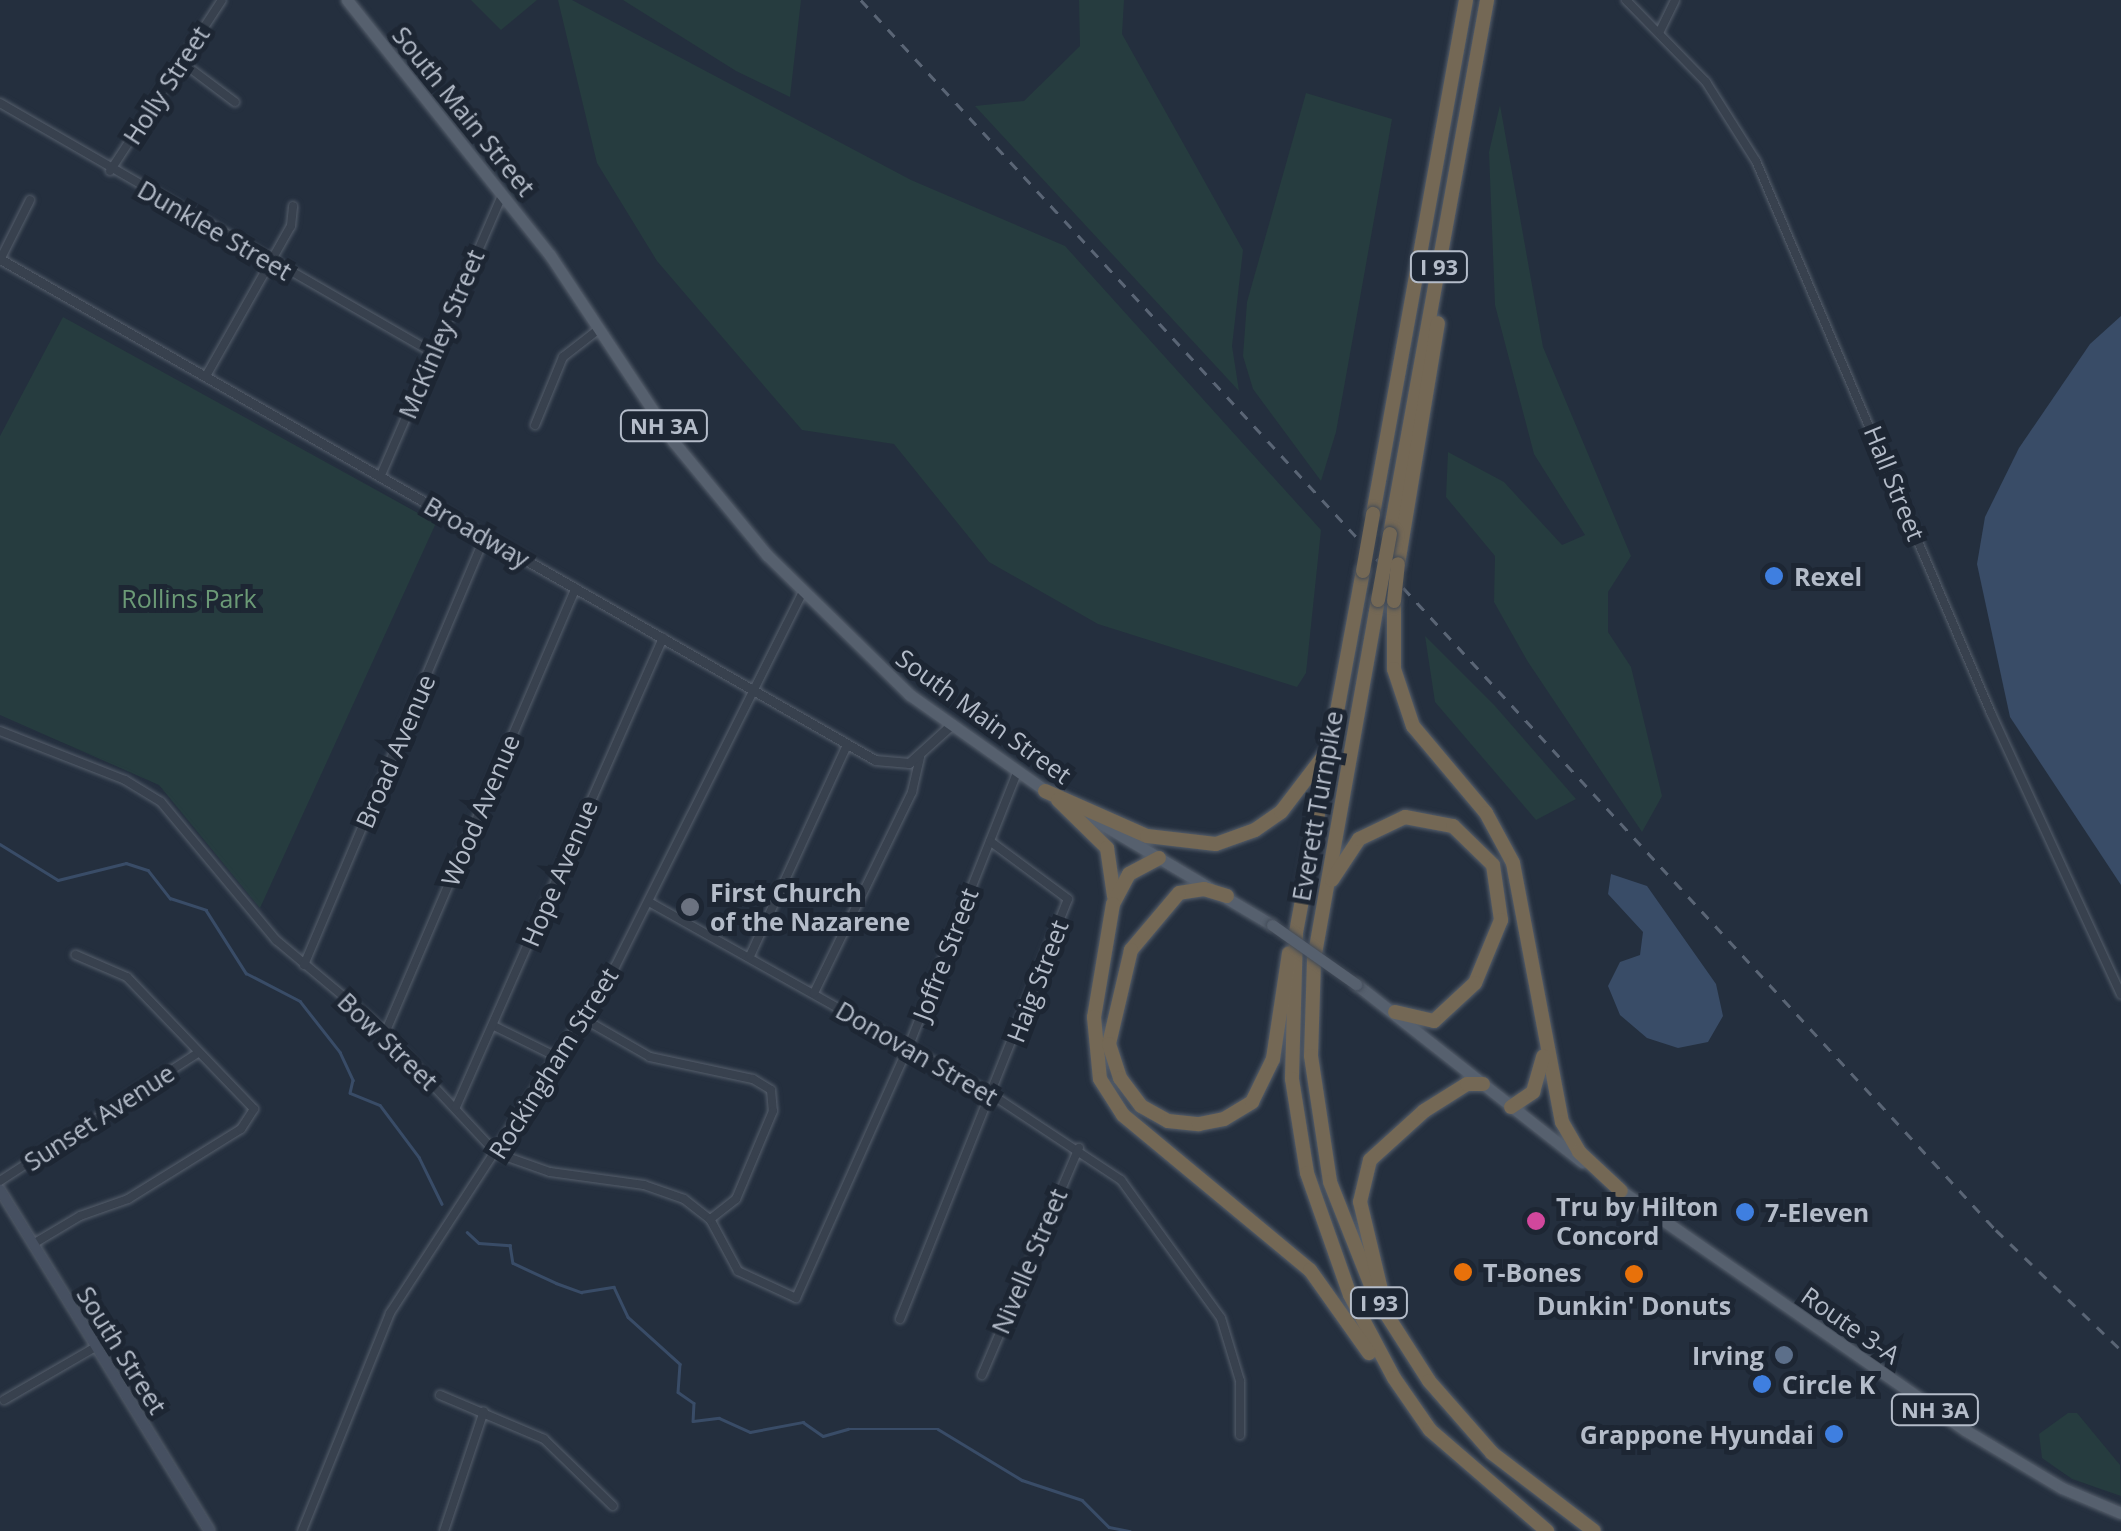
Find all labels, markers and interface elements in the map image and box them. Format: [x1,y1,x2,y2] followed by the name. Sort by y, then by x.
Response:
[117,20,215,150] street label: Holly Street
[387,20,541,202] street label: South Main Street
[133,174,297,286] street label: Dunklee Street
[392,245,490,423] street label: McKinley Street
[1409,250,1469,284] road number: I 93
[619,409,709,443] road number: NH 3A
[1858,421,1932,545] street label: Hall Street
[419,490,535,574] street label: Broadway
[1794,561,1862,591] place label: Rexel
[1763,565,1785,587] marker: Rexel
[121,583,257,613] park label: Rollins Park
[891,642,1077,790] street label: South Main Street
[349,670,441,832] street label: Broad Avenue
[1286,709,1348,903] street label: Everett Turnpike
[435,730,525,890] street label: Wood Avenue
[515,795,603,951] street label: Hope Avenue
[710,878,910,937] place label: First Church of the Nazarene
[906,884,984,1024] street label: Joffre Street
[679,896,701,918] marker: First Church of the Nazarene
[1000,916,1074,1046] street label: Haig Street
[482,962,624,1164] street label: Rockingham Street
[332,986,444,1096] street label: Bow Street
[831,995,1003,1111] street label: Donovan Street
[18,1057,180,1177] street label: Sunset Avenue
[985,1184,1073,1338] street label: Nivelle Street
[1556,1192,1718,1251] place label: Tru by Hilton Concord
[1765,1197,1869,1227] place label: 7-Eleven
[1734,1201,1756,1223] marker: 7-Eleven
[1525,1210,1547,1232] marker: Tru by Hilton Concord
[1483,1257,1581,1287] place label: T-Bones
[1452,1261,1474,1283] marker: T-Bones
[1623,1263,1645,1285] marker: Dunkin' Donuts
[1796,1280,1906,1370] street label: Route 3-A
[71,1281,173,1419] street label: South Street
[1349,1286,1409,1320] road number: I 93
[1537,1290,1731,1320] place label: Dunkin' Donuts
[1692,1340,1764,1370] place label: Irving
[1773,1344,1795,1366] marker: Irving
[1782,1369,1875,1399] place label: Circle K
[1751,1373,1773,1395] marker: Circle K
[1890,1393,1980,1427] road number: NH 3A
[1580,1419,1814,1449] place label: Grappone Hyundai
[1823,1423,1845,1445] marker: Grappone Hyundai

